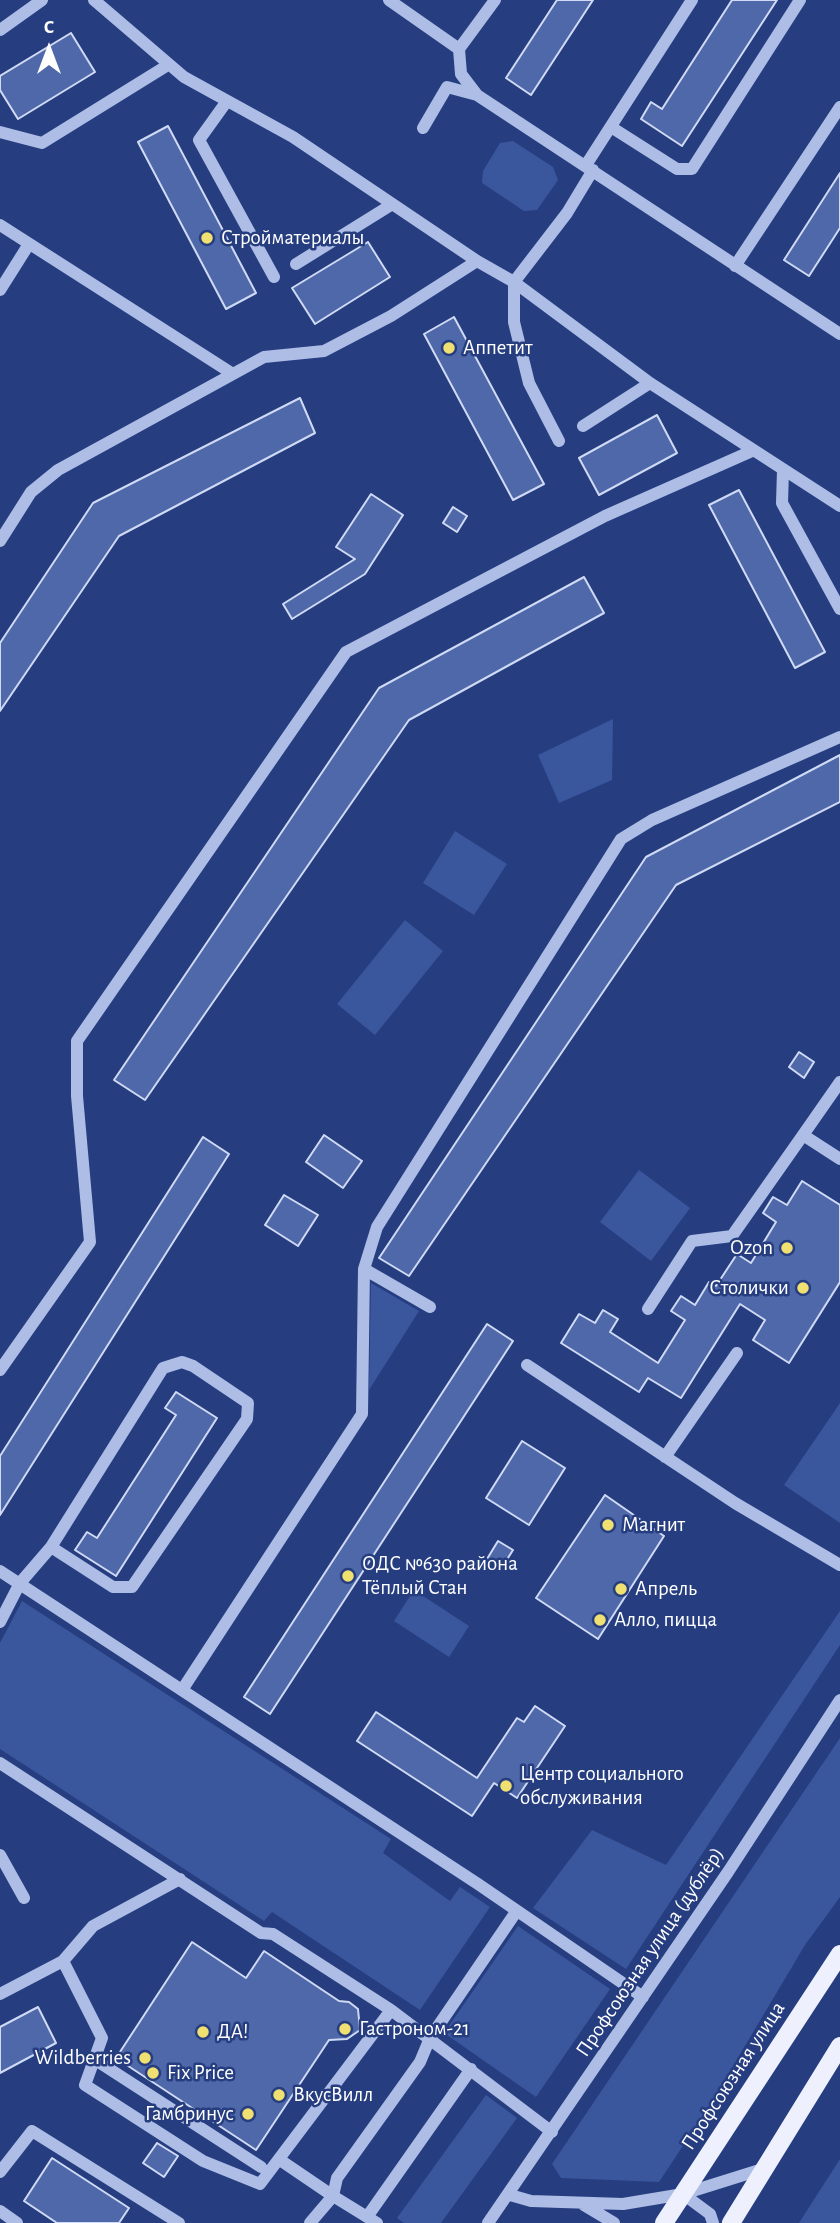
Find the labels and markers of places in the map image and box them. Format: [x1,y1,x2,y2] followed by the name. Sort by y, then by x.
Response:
[221,225,364,251] place label: Стройматериалы
[199,230,215,246] marker: Стройматериалы
[463,335,532,361] place label: Аппетит
[441,340,457,356] marker: Аппетит
[730,1235,773,1261] place label: Ozon
[779,1240,795,1256] marker: Ozon
[709,1275,789,1301] place label: Столички
[795,1280,811,1296] marker: Столички
[622,1512,685,1538] place label: Магнит
[600,1517,616,1533] marker: Магнит
[362,1551,518,1601] place label: ОДС №630 района Тёплый Стан
[340,1568,356,1584] marker: ОДС №630 района Тёплый Стан
[635,1576,697,1602] place label: Апрель
[613,1581,629,1597] marker: Апрель
[614,1607,717,1633] place label: Алло, пицца
[592,1612,608,1628] marker: Алло, пицца
[520,1761,684,1811] place label: Центр социального обслуживания
[498,1778,514,1794] marker: Центр социального обслуживания
[359,2016,470,2042] place label: Гастроном-21
[217,2019,248,2045] place label: ДА!
[337,2021,353,2037] marker: Гастроном-21
[195,2024,211,2040] marker: ДА!
[35,2045,131,2071] place label: Wildberries
[137,2050,153,2066] marker: Wildberries
[167,2060,234,2086] place label: Fix Price
[145,2065,161,2081] marker: Fix Price
[293,2082,373,2108] place label: ВкусВилл
[271,2087,287,2103] marker: ВкусВилл
[145,2101,234,2127] place label: Гамбринус
[240,2106,256,2122] marker: Гамбринус

